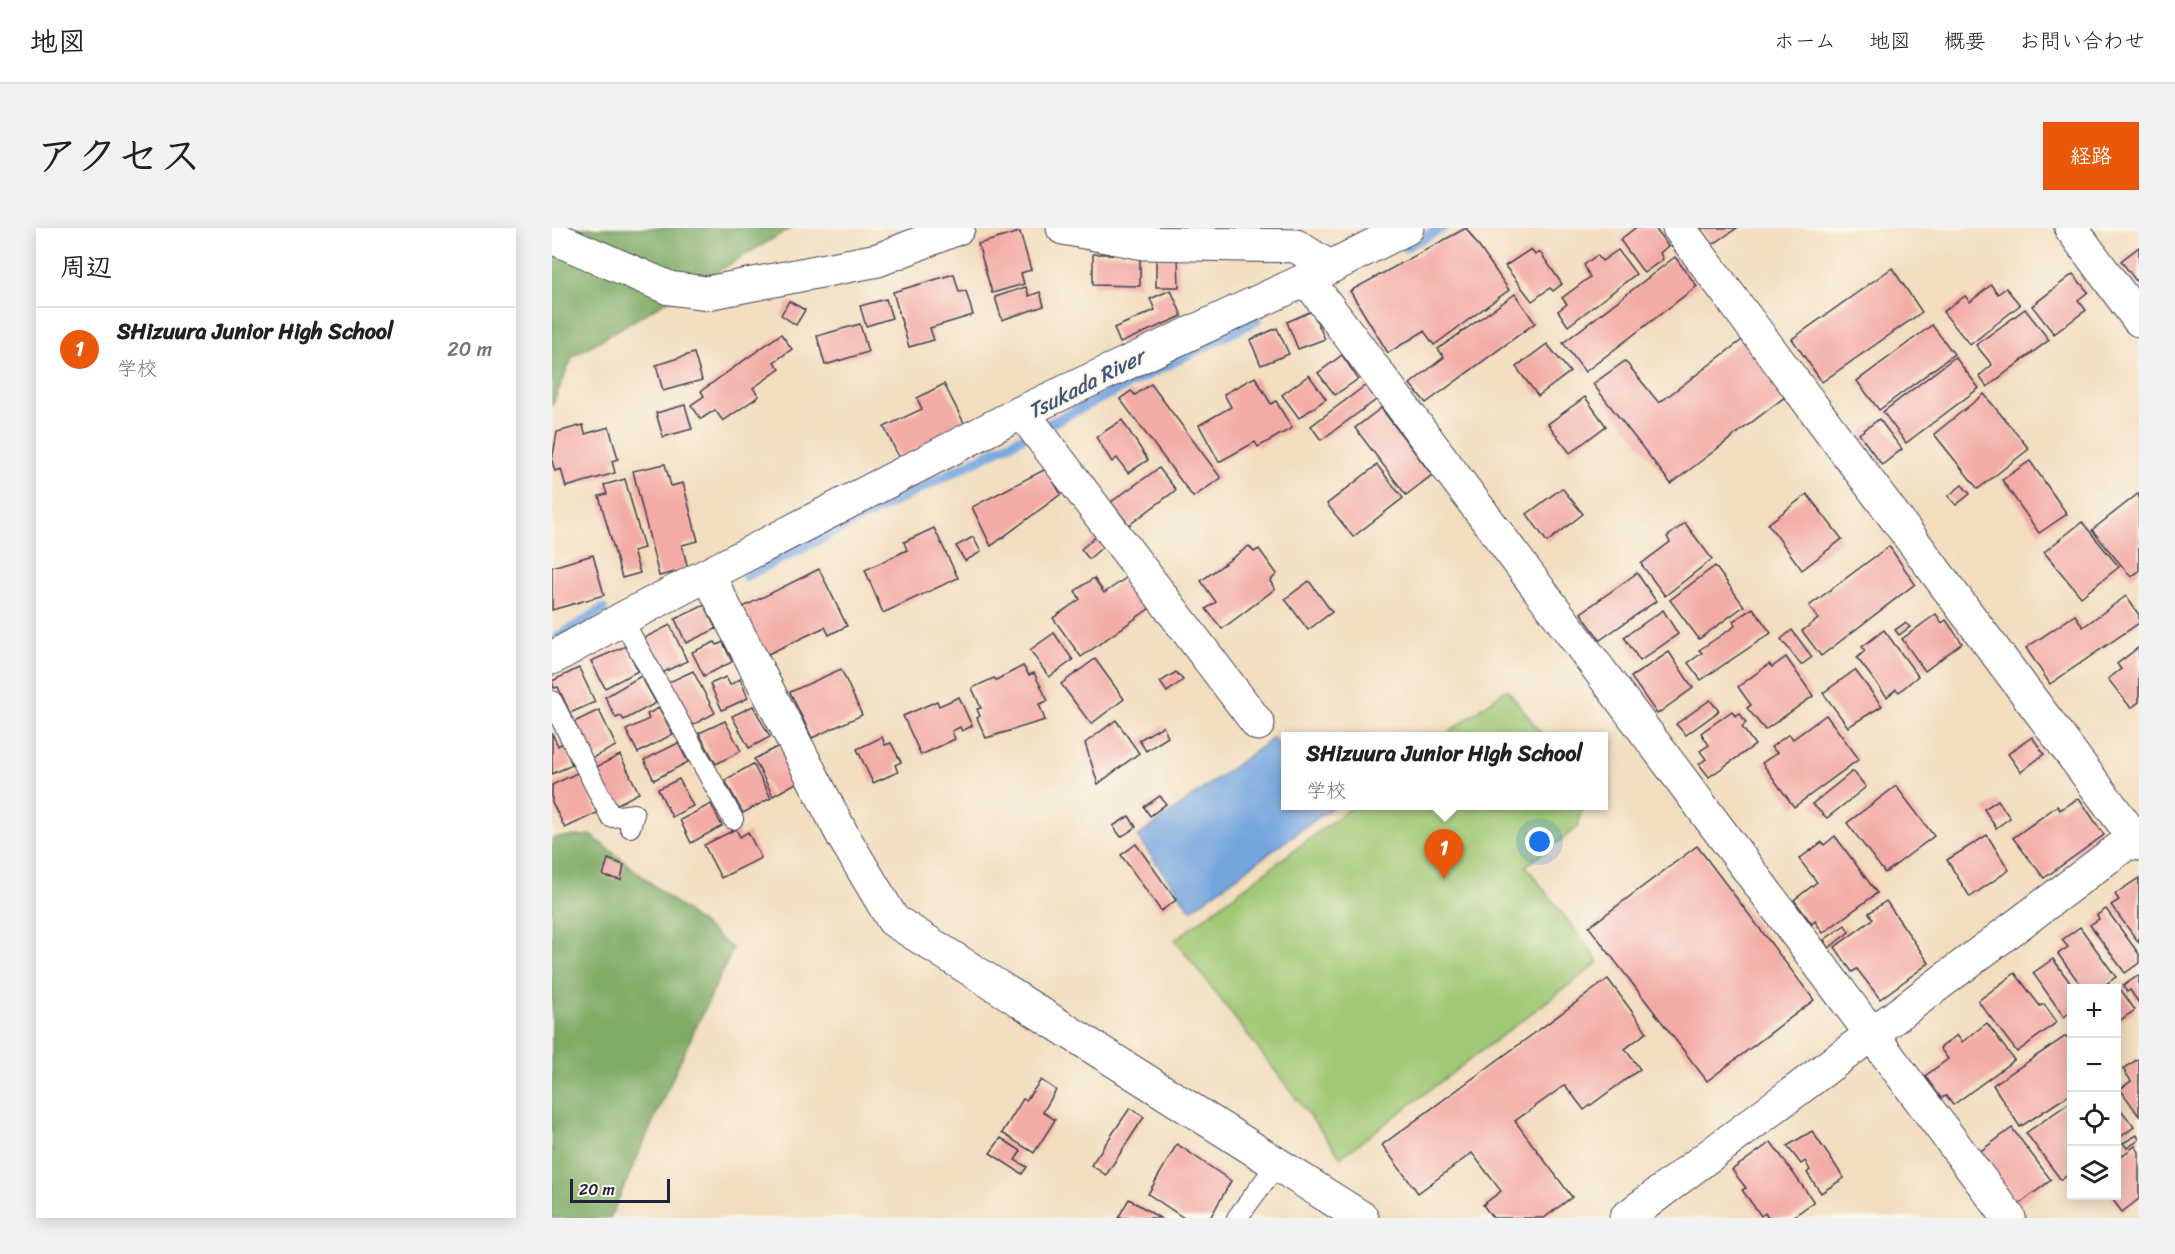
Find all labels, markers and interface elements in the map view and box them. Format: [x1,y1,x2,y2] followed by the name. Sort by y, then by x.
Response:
[30,17,86,66] text: 地図
[1774,22,1836,60] text: ホーム
[1869,22,1911,60] text: 地図
[1944,22,1986,60] text: 概要
[2019,22,2145,60] text: お問い合わせ
[36,119,201,193] text: アクセス
[2043,122,2139,190] button: 経路
[60,244,112,290] text: 周辺
[117,312,393,351] text: SHizuura Junior High School
[75,332,84,367] text: 1
[447,332,492,367] text: 20 m
[1021,336,1155,430] water label: Tsukada River
[117,351,157,386] text: 学校
[1281,732,1608,810] popup
[1306,734,1583,773] text: SHizuura Junior High School
[1306,773,1346,808] text: 学校
[1525,827,1554,856] your location
[1424,830,1464,879] pin: 1
[2067,984,2121,1200] map controls
[2067,984,2121,1038] button: +
[2067,1038,2121,1092] button: −
[2067,1092,2121,1146] button: locate
[2067,1146,2121,1200] button: layers
[579,1175,615,1204] text: 20 m
[570,1176,670,1204] scale bar

